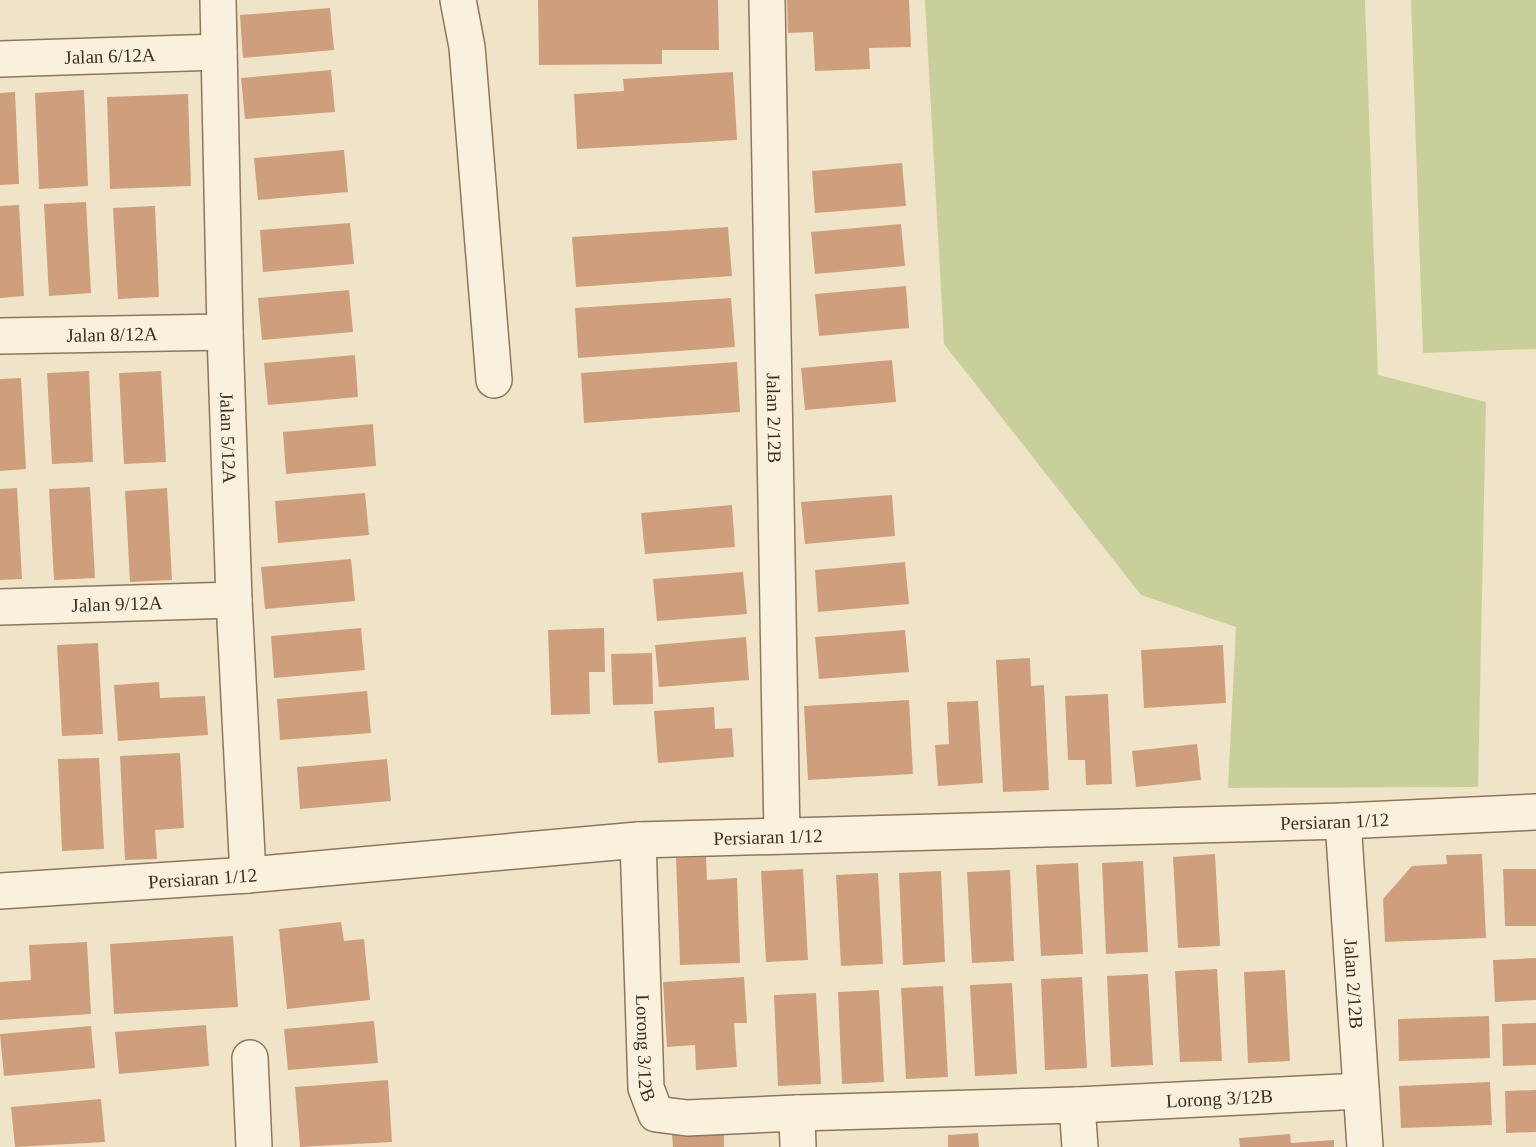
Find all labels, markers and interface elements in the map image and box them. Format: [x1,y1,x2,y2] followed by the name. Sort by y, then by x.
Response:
[64,44,156,68] street label: Jalan 6/12A
[66,323,158,346] street label: Jalan 8/12A
[763,373,785,463] street label: Jalan 2/12B
[216,392,240,484] street label: Jalan 5/12A
[71,592,163,616] street label: Jalan 9/12A
[1280,809,1390,834] street label: Persiaran 1/12
[713,825,823,849] street label: Persiaran 1/12
[147,864,258,892] street label: Persiaran 1/12
[1340,938,1367,1029] street label: Jalan 2/12B
[632,994,660,1105] street label: Lorong 3/12B
[1165,1085,1273,1112] street label: Lorong 3/12B

